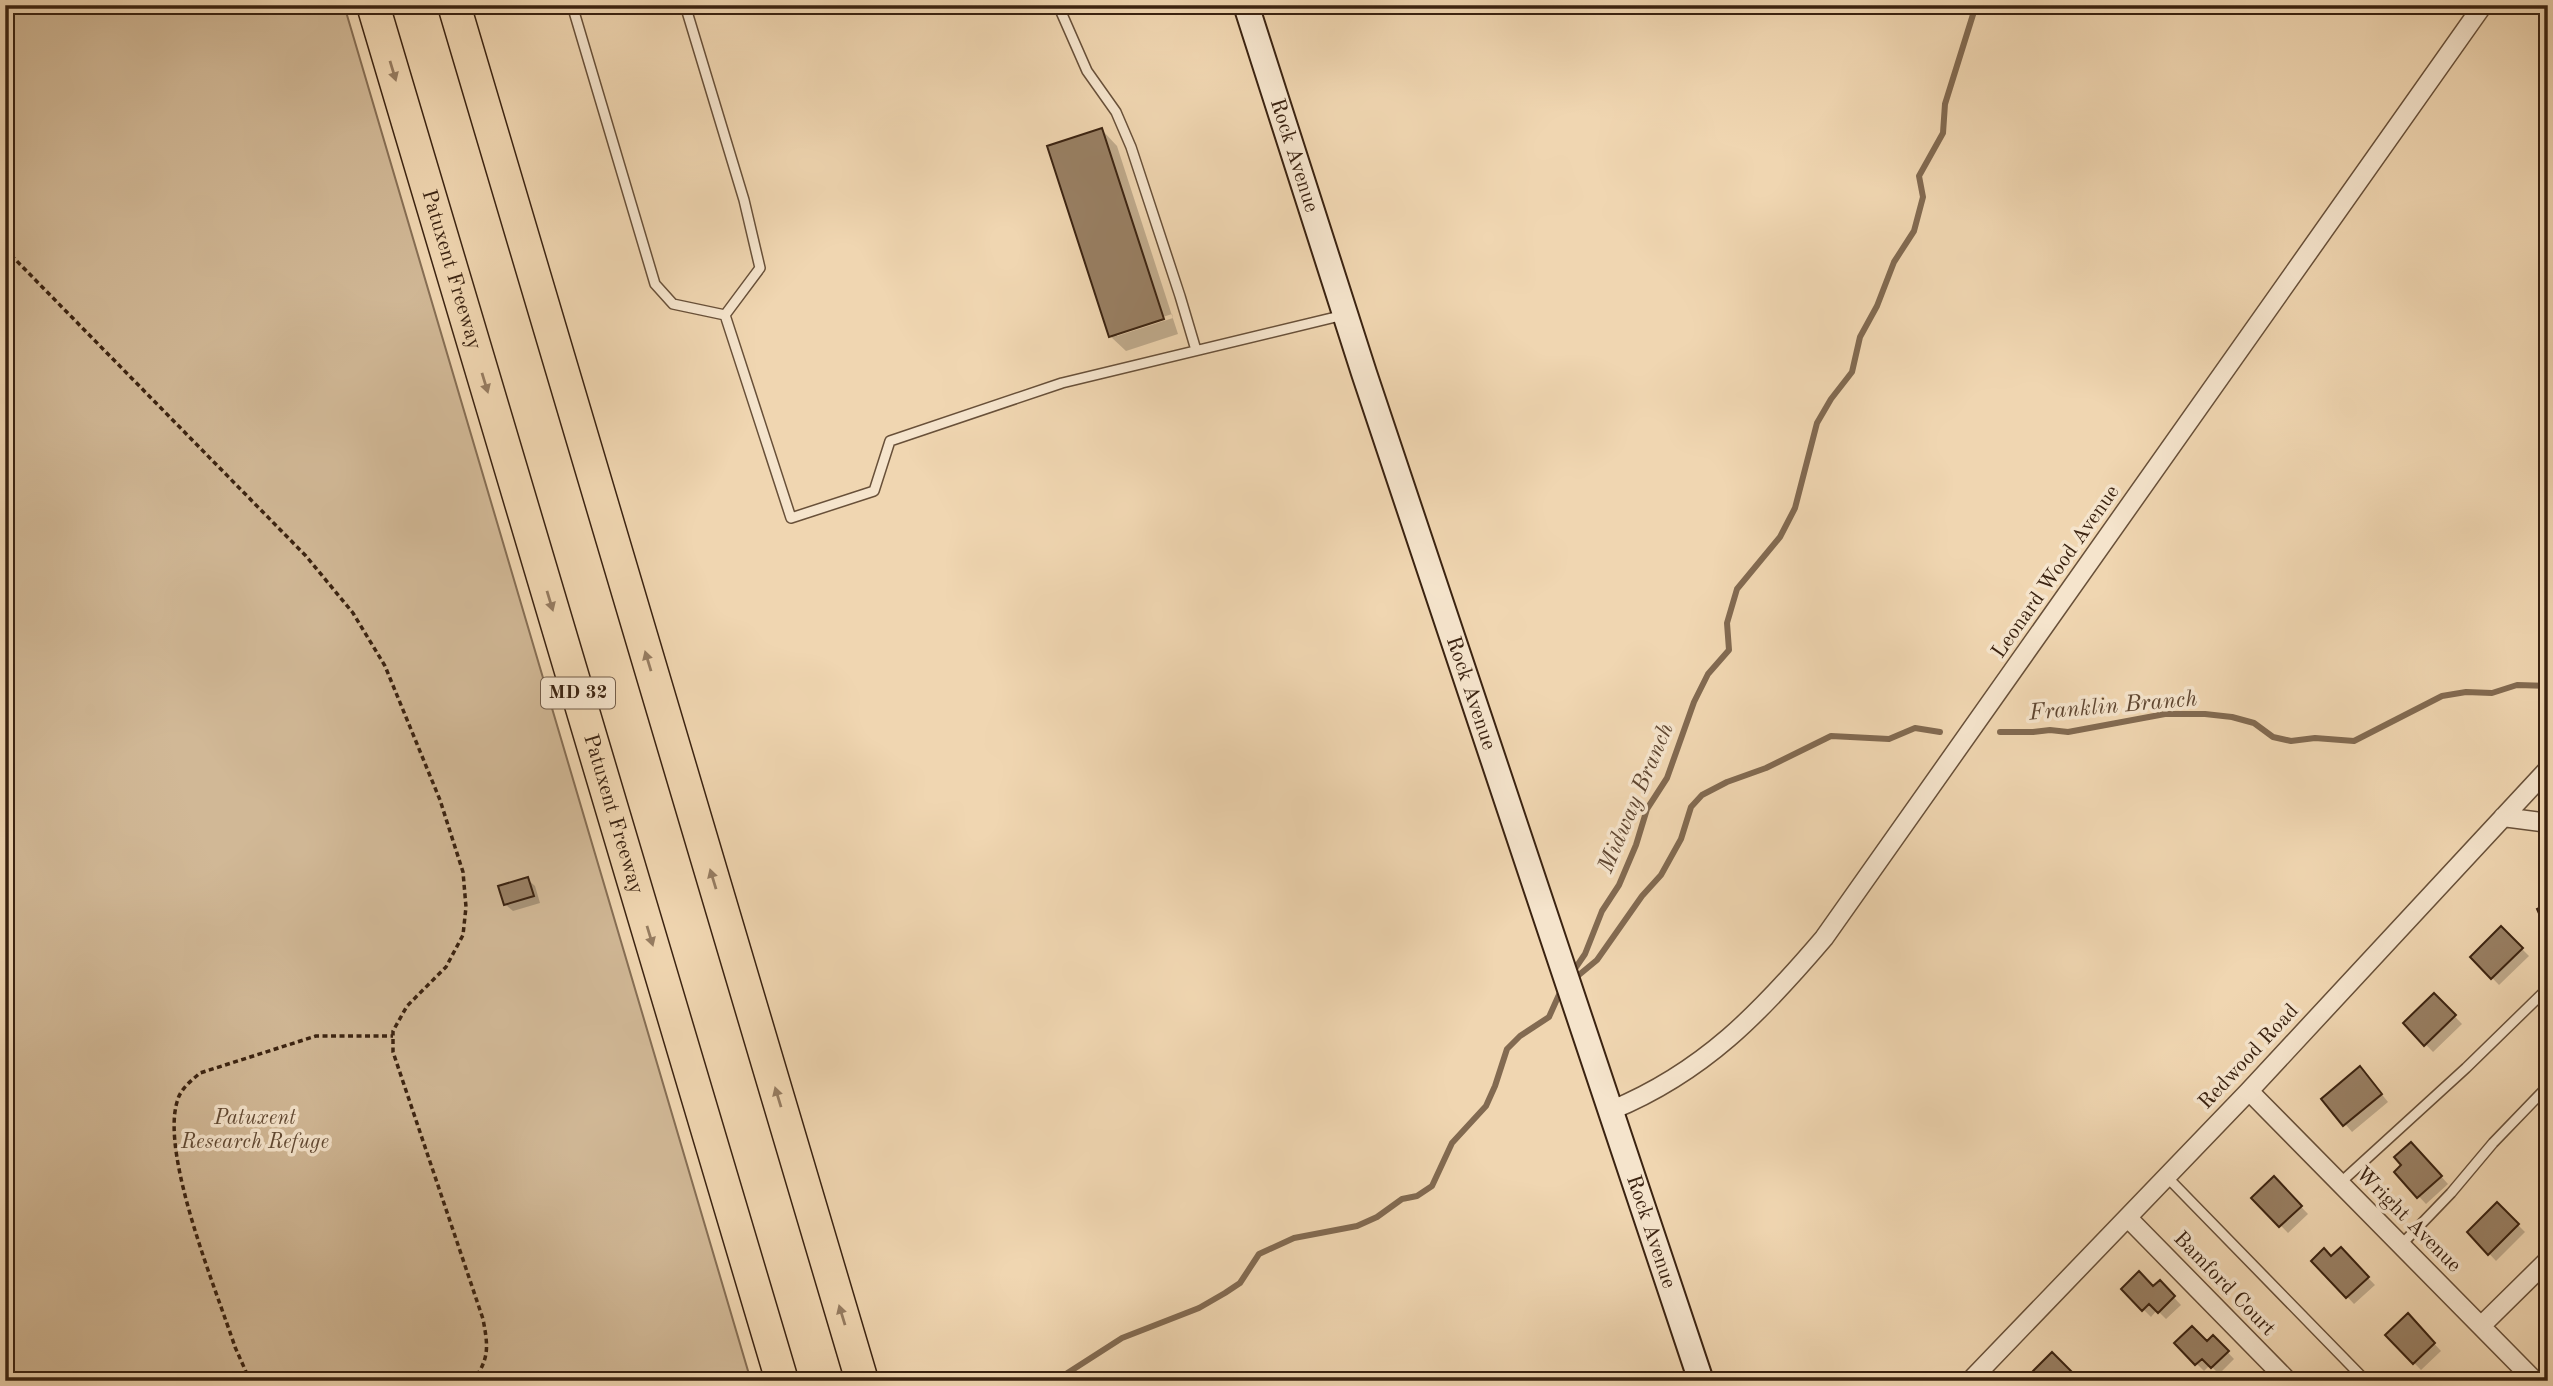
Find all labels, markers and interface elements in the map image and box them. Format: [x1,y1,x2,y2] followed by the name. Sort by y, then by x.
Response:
[388,60,398,81] one-way arrow
[1266,96,1322,215] street label: Rock Avenue
[418,187,485,352] street label: Patuxent Freeway
[481,372,491,393] one-way arrow
[1988,482,2124,662] street label: Leonard Wood Avenue
[546,591,556,612] one-way arrow
[1442,634,1500,752] street label: Rock Avenue
[643,650,653,671] one-way arrow
[541,678,615,708] road number: MD 32
[2027,687,2198,725] water label: Franklin Branch
[1594,720,1679,878] water label: Midway Branch
[580,731,647,897] street label: Patuxent Freeway
[707,868,717,889] one-way arrow
[645,926,655,947] one-way arrow
[2195,1000,2303,1114] street label: Redwood Road
[772,1086,782,1107] one-way arrow
[180,1108,329,1153] park label: Patuxent Research Refuge
[2351,1163,2465,1277] street label: Wright Avenue
[1622,1172,1680,1291] street label: Rock Avenue
[2169,1228,2279,1340] street label: Bamford Court
[837,1305,847,1326] one-way arrow

